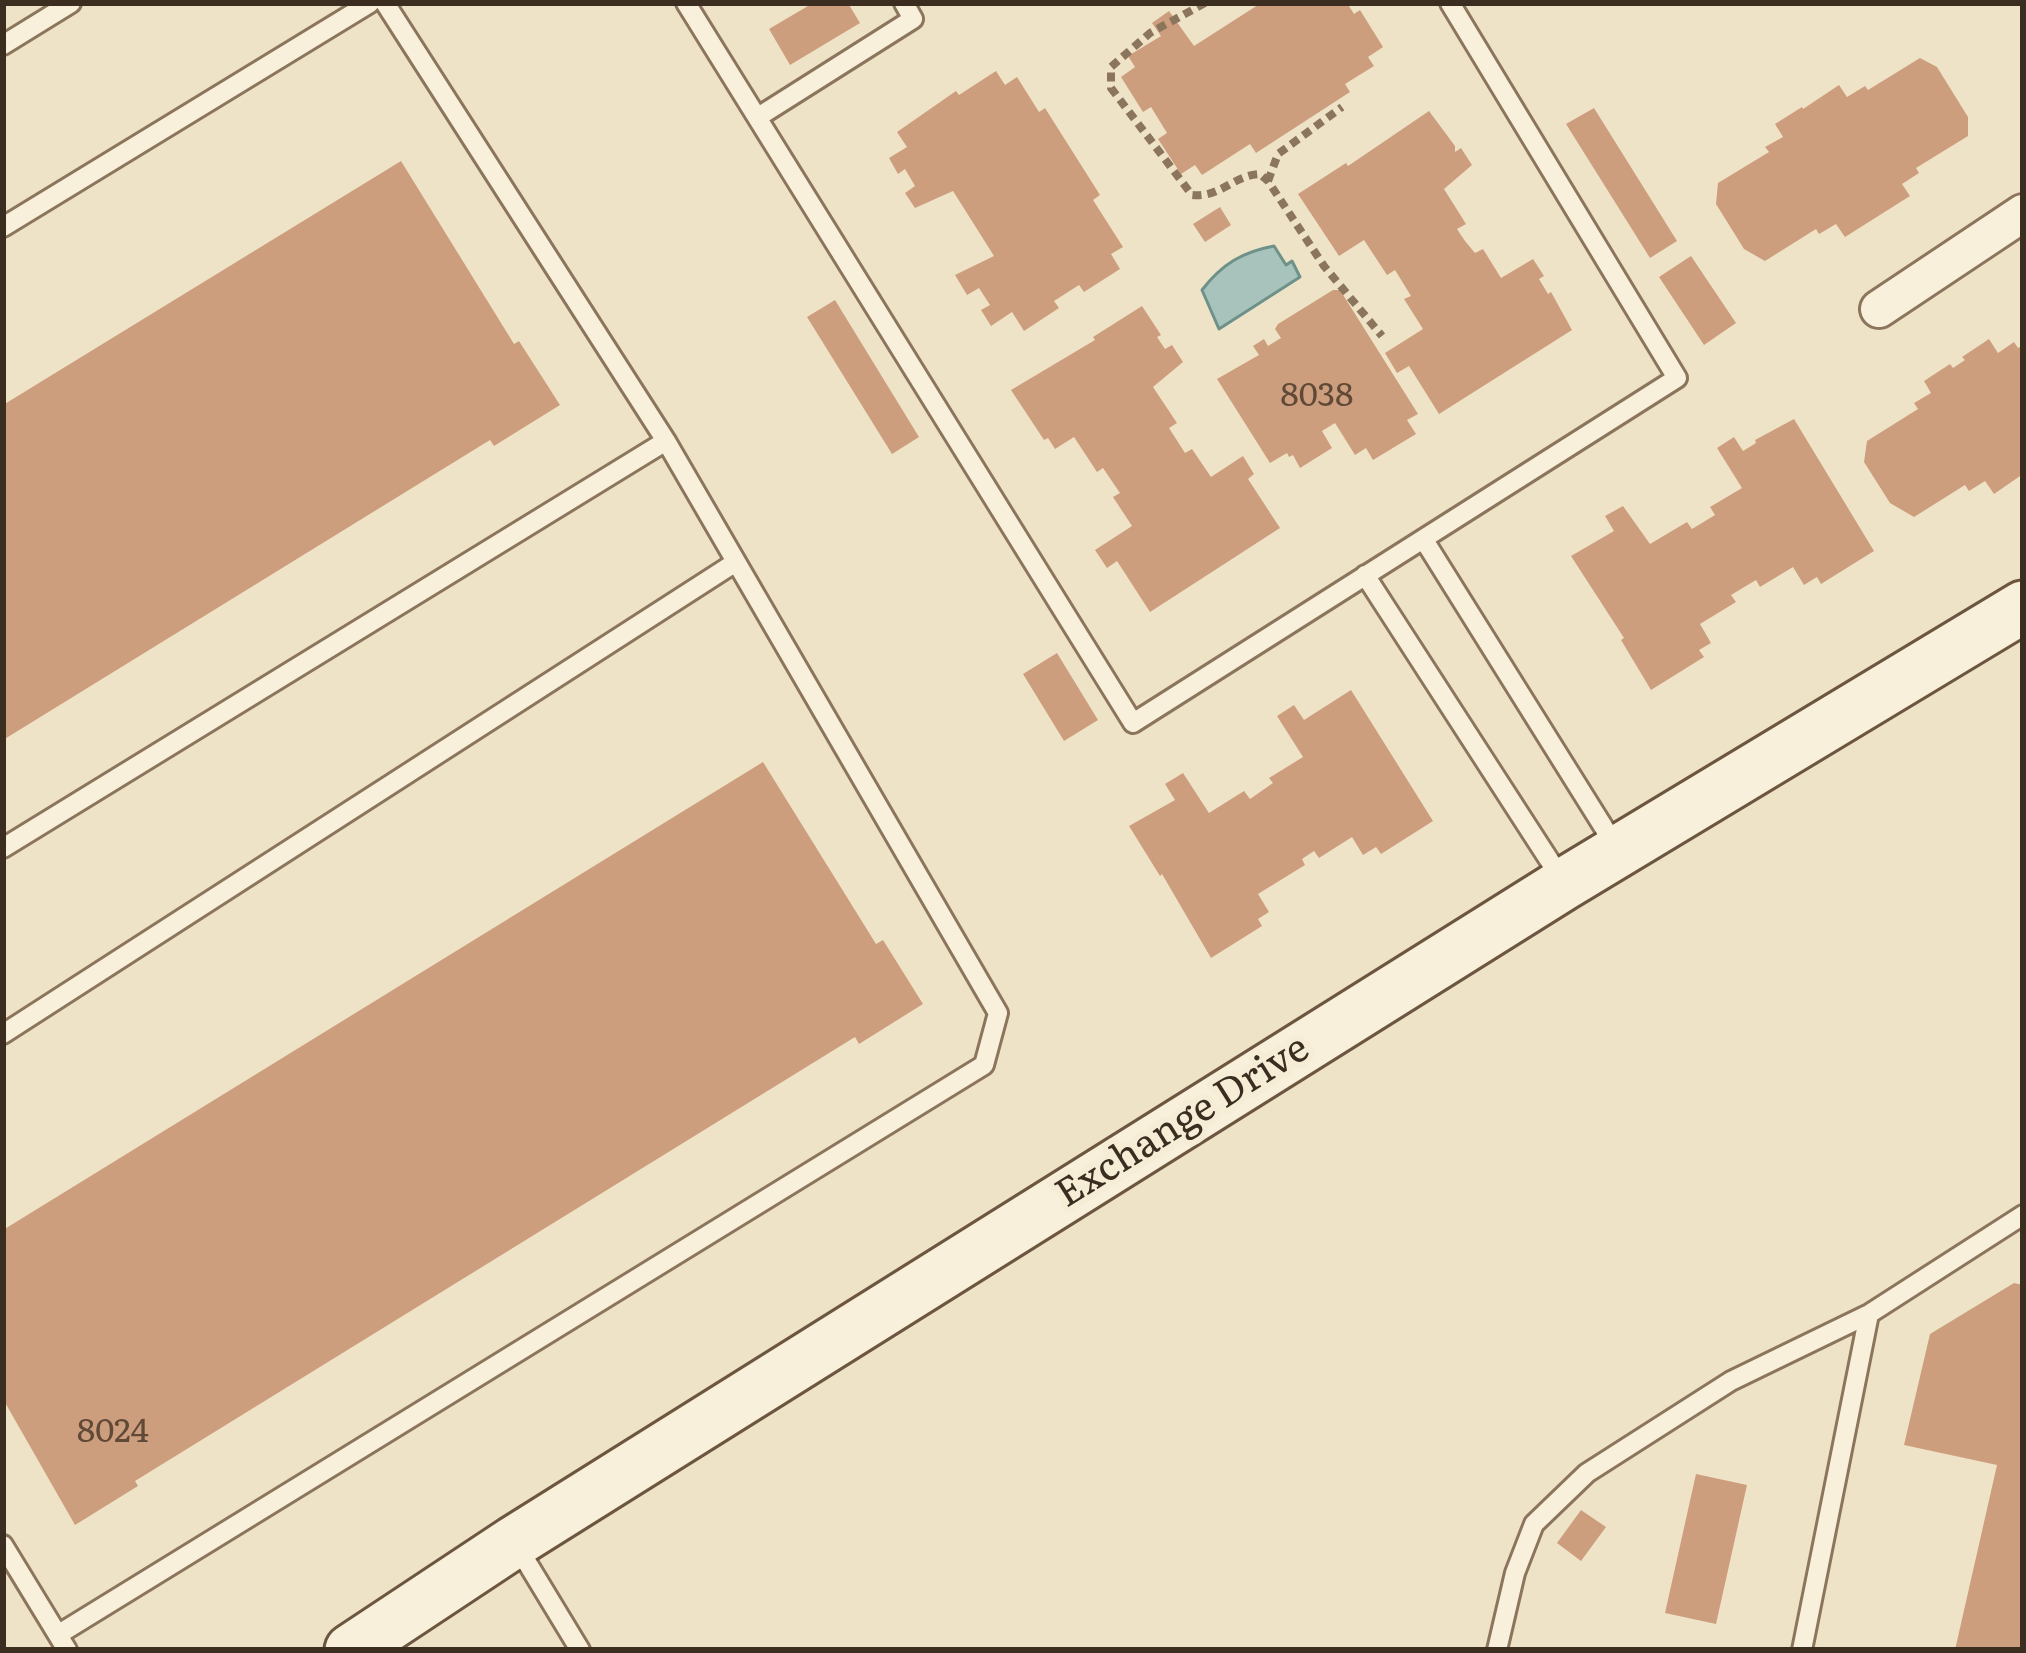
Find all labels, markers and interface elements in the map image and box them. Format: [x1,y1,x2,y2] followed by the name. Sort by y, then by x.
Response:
[1281,376,1353,416] house number: 8038
[1048,1026,1318,1218] street label: Exchange Drive
[77,1412,149,1452] house number: 8024

